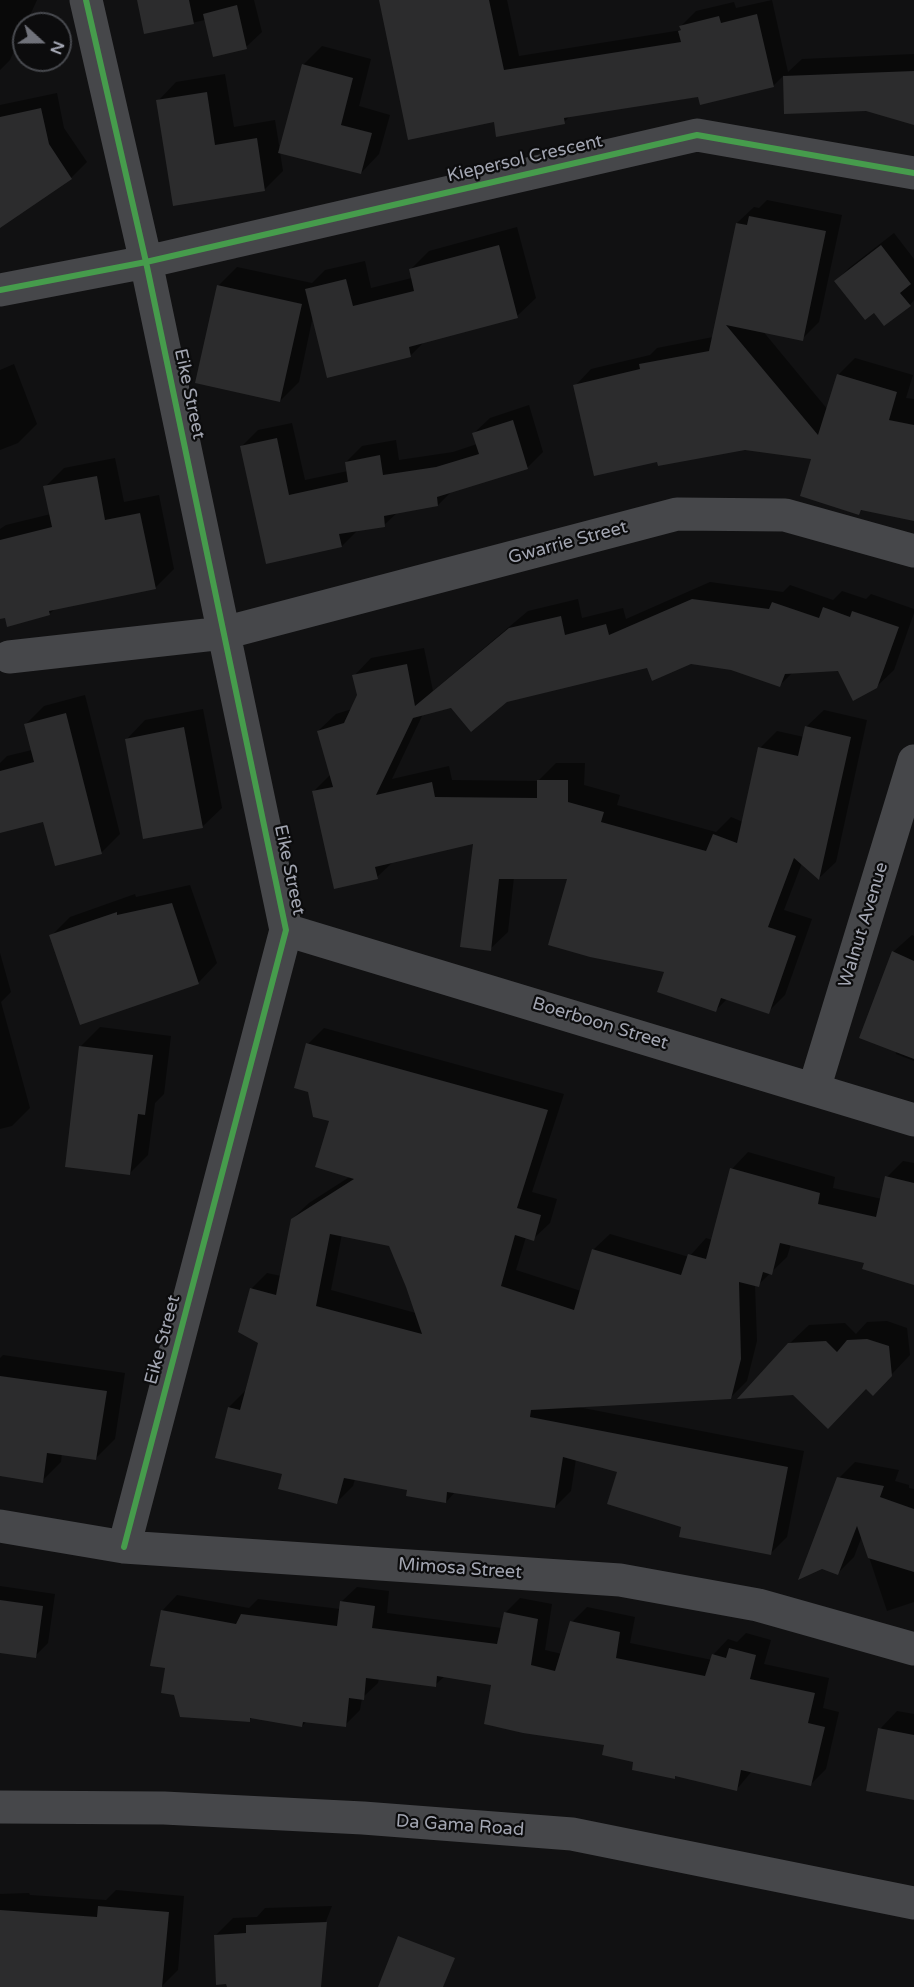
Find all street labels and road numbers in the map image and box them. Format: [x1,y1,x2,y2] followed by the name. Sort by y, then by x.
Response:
[445,131,605,187] street label: Kiepersol Crescent
[169,347,209,441] street label: Eike Street
[506,517,630,569] street label: Gwarrie Street
[269,823,309,917] street label: Eike Street
[835,860,893,990] street label: Walnut Avenue
[530,993,670,1055] street label: Boerboon Street
[141,1293,185,1387] street label: Eike Street
[397,1554,523,1584] street label: Mimosa Street
[395,1811,525,1841] street label: Da Gama Road

